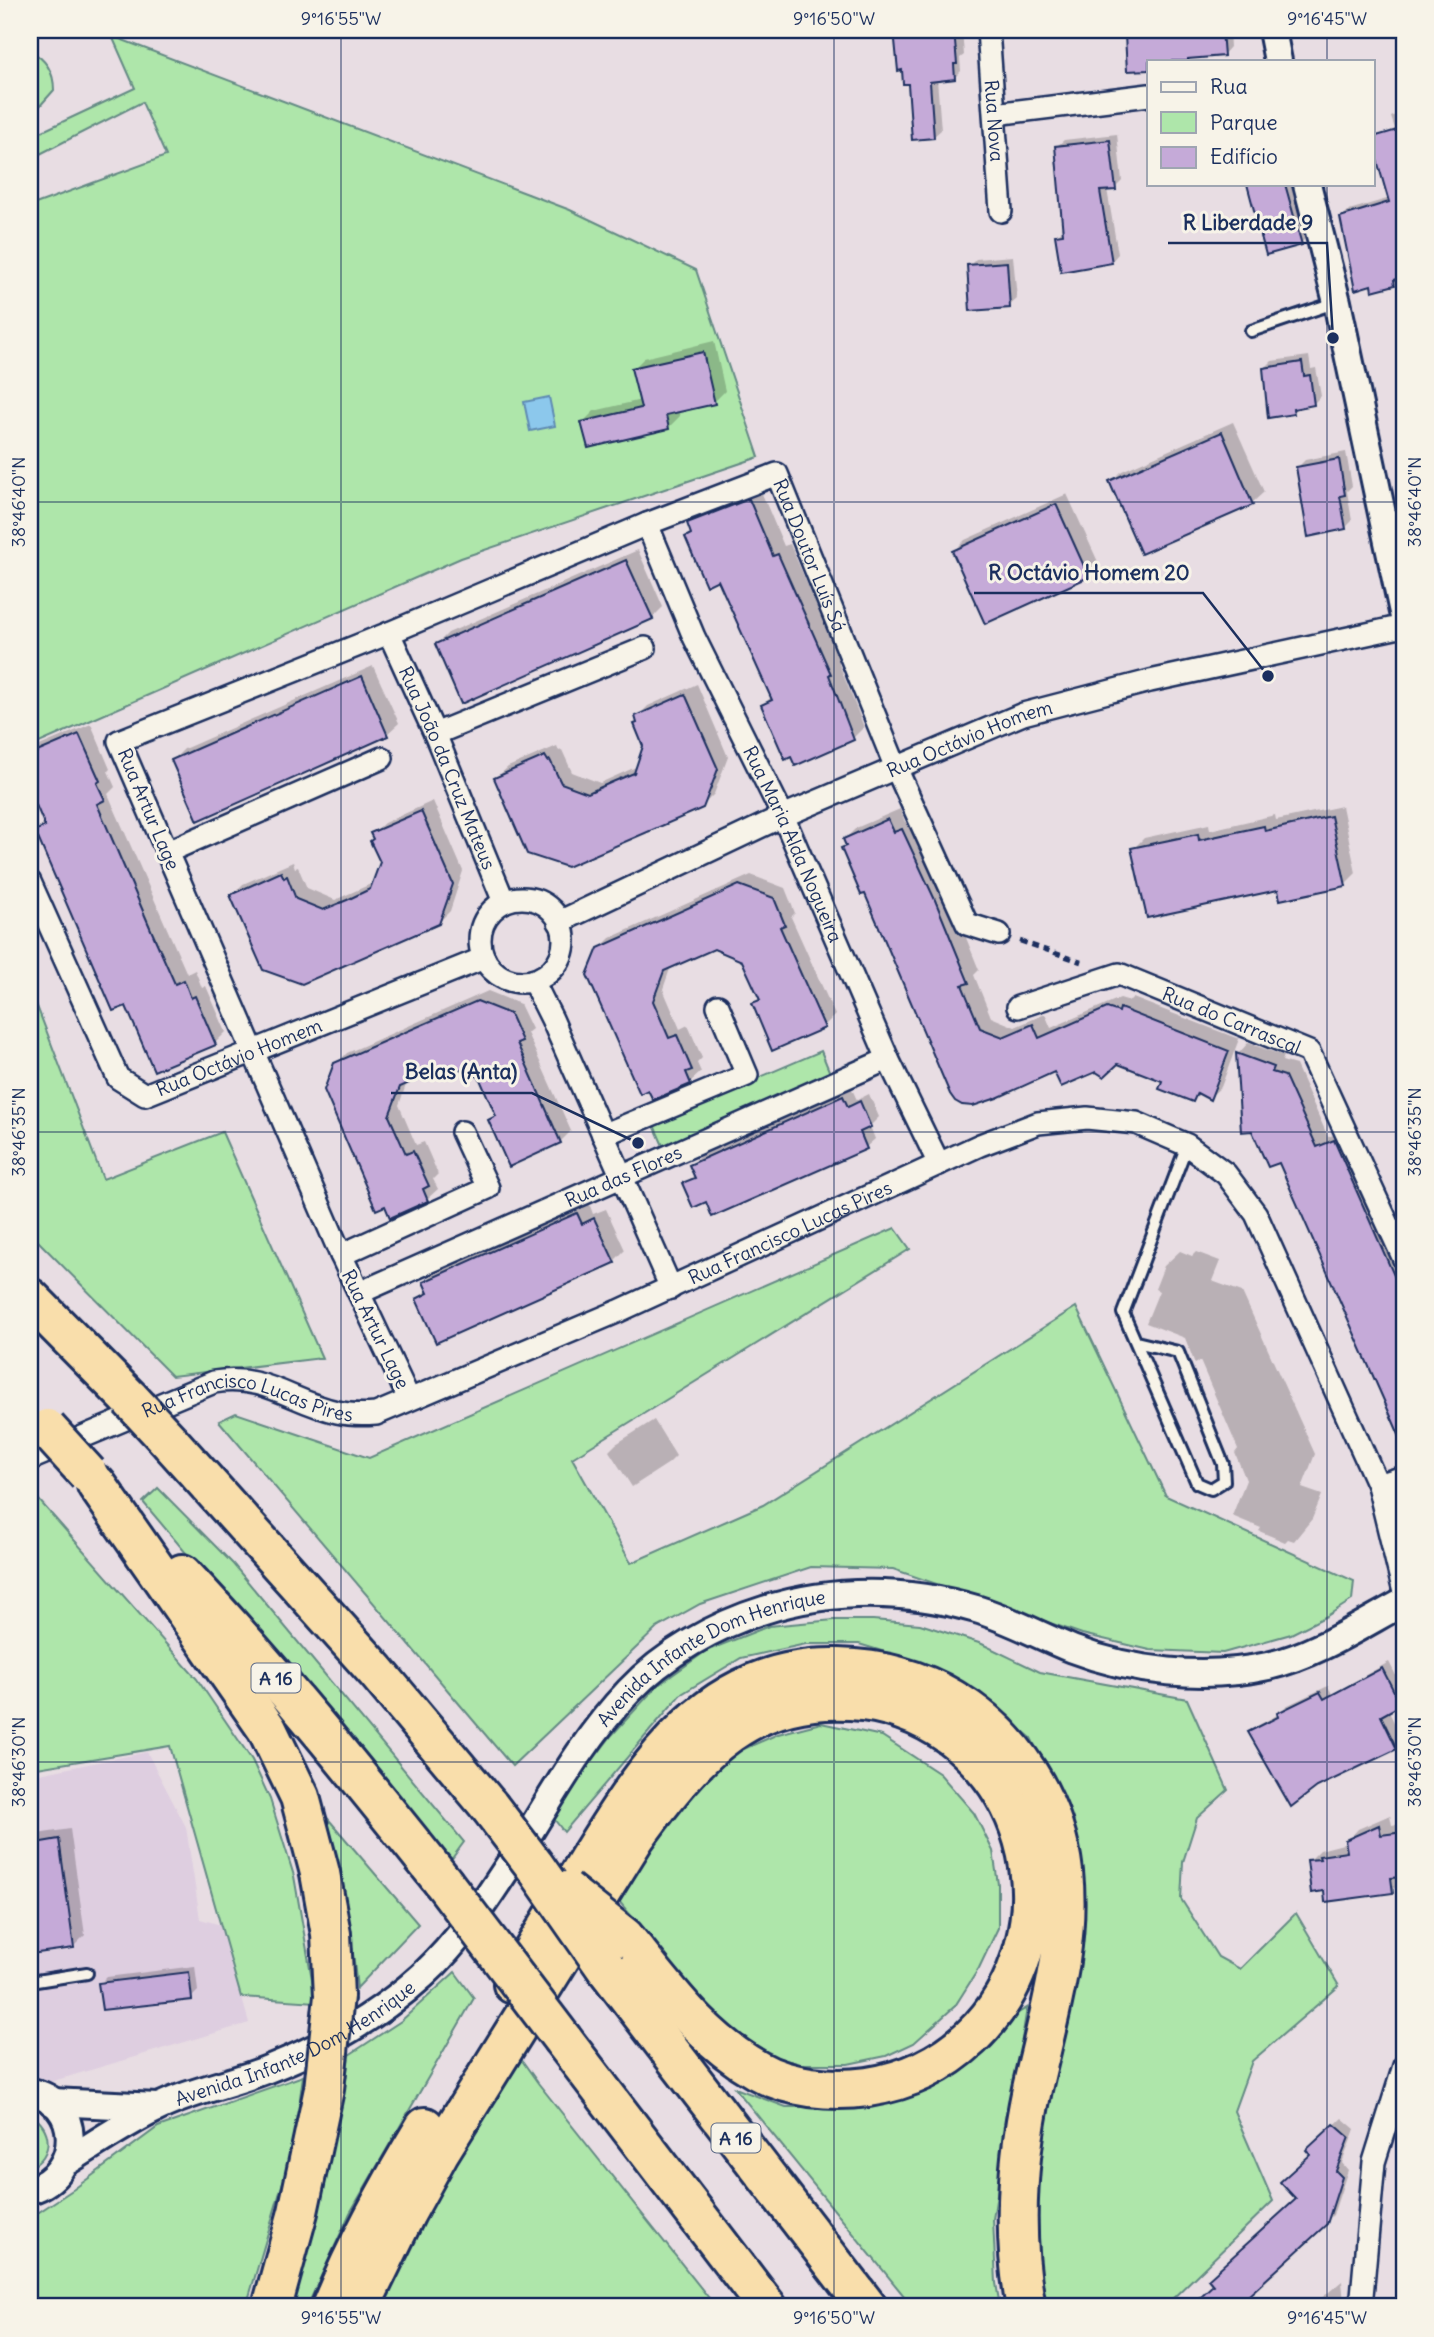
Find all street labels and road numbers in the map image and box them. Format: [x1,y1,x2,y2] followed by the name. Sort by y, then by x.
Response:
[980,79,1009,163] street label: Rua Nova
[768,475,852,636] street label: Rua Doutor Luís Sá
[394,662,501,873] street label: Rua João da Cruz Mateus
[883,695,1055,783] street label: Rua Octávio Homem
[738,742,848,946] street label: Rua Maria Alda Nogueira
[113,745,185,873] street label: Rua Artur Lage
[1159,981,1304,1059] street label: Rua do Carrascal
[152,1013,325,1101] street label: Rua Octávio Homem
[561,1140,686,1212] street label: Rua das Flores
[684,1175,896,1290] street label: Rua Francisco Lucas Pires
[337,1265,415,1393] street label: Rua Artur Lage
[136,1404,358,1426] street label: Rua Francisco Lucas Pires
[591,1585,827,1731] street label: Avenida Infante Dom Henrique
[252,1664,300,1693] road number: A 16
[172,1975,420,2111] street label: Avenida Infante Dom Henrique
[712,2124,760,2152] road number: A 16

